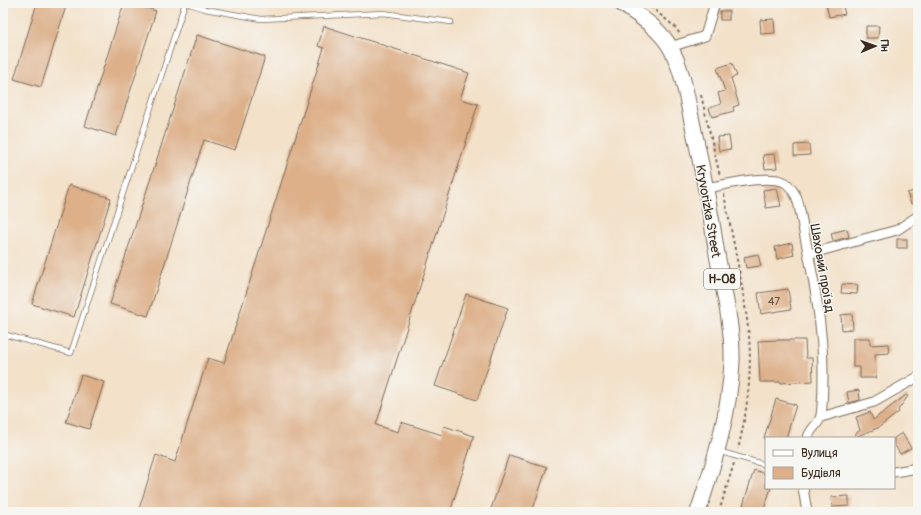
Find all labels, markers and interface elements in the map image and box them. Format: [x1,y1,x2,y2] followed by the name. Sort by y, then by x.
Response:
[855,26,895,66] north arrow
[878,39,891,52] text: Пн
[692,163,724,260] street label: Kryvorizka Street
[806,223,838,314] street label: Шаховий проїзд
[704,269,740,289] road number: Н-08
[768,295,780,308] house number: 47
[765,437,895,489] legend
[801,446,838,461] text: Вулиця
[801,466,841,481] text: Будівля

